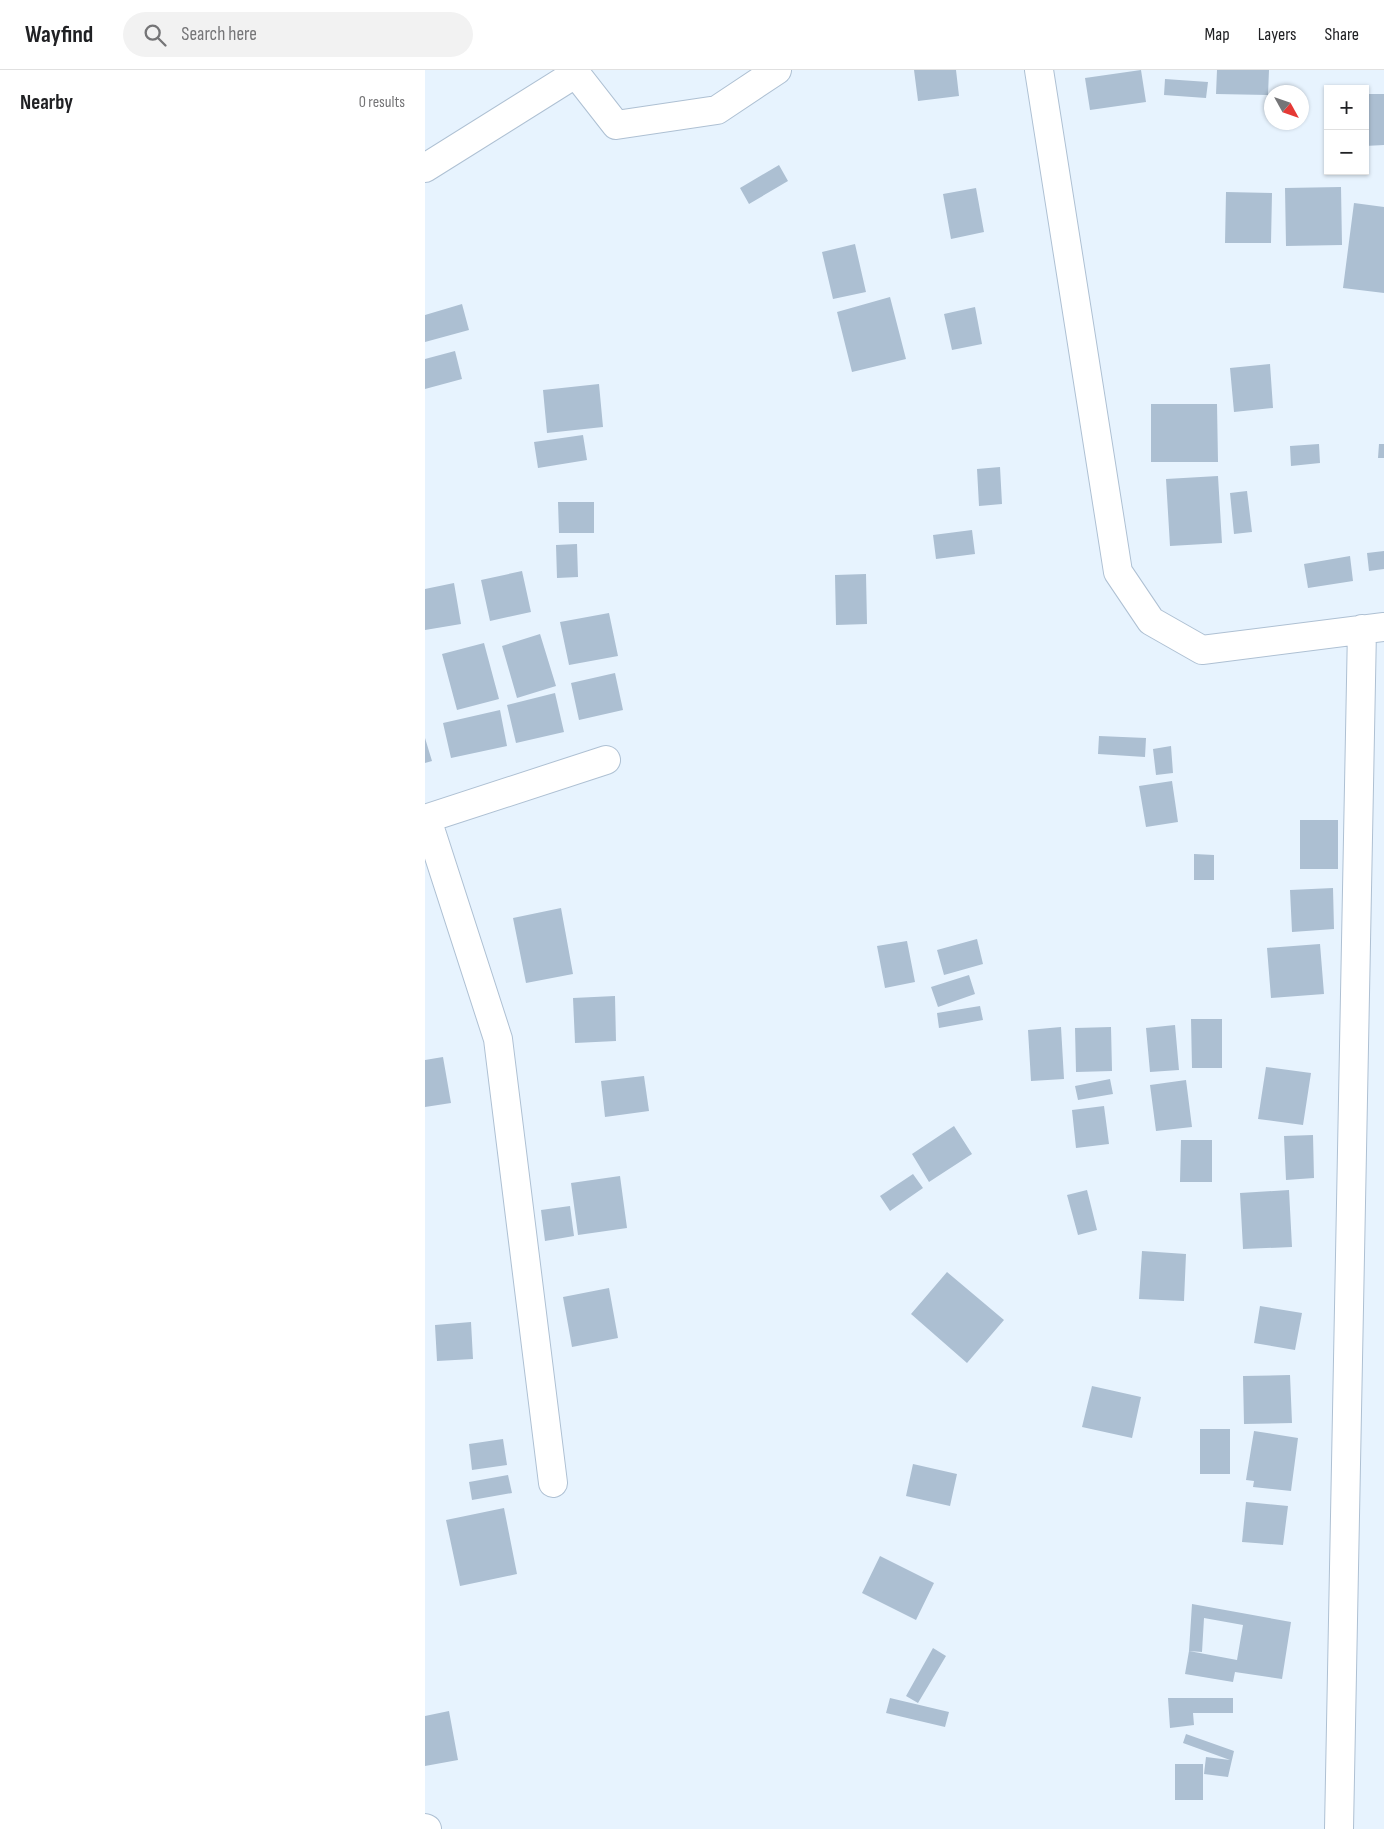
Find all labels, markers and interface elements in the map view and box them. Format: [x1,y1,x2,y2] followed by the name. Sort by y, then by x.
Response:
[123,12,473,57] search box
[25,20,93,49] text: Wayfind
[141,21,169,49] icon: search
[181,23,257,46] text: Search here
[1205,24,1230,45] text: Map
[1258,24,1297,45] text: Layers
[1325,24,1359,45] text: Share
[1264,85,1309,130] north arrow
[1324,85,1369,175] map controls
[1324,85,1369,130] button: +
[20,90,73,115] text: Nearby
[359,93,405,112] text: 0 results
[1324,130,1369,175] button: −

